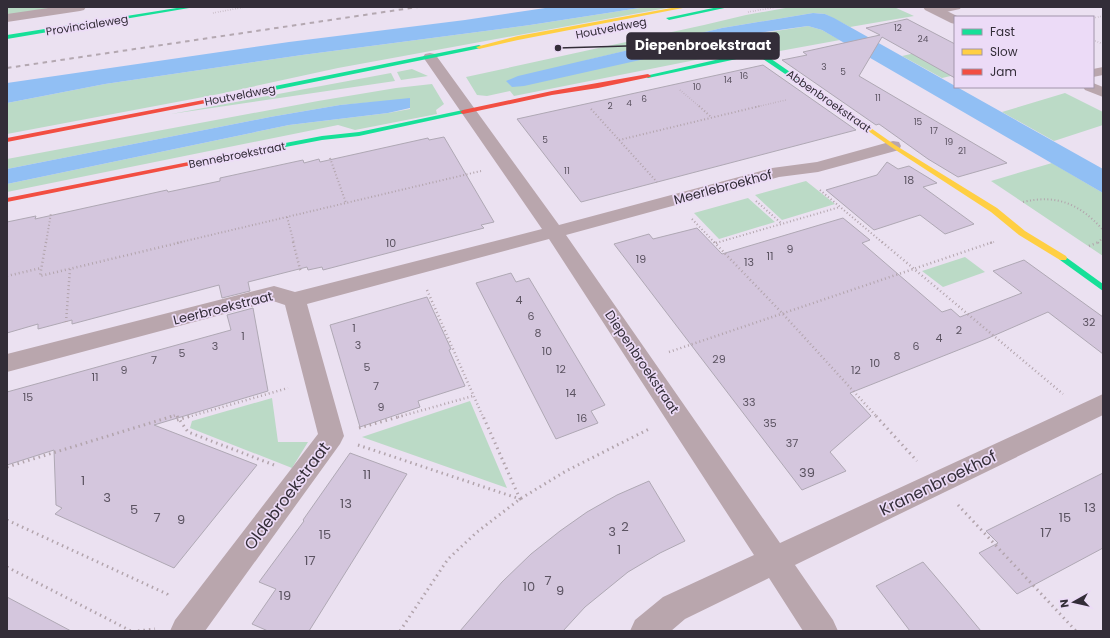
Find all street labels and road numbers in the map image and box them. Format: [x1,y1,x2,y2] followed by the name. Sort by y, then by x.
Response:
[45,11,129,39] street label: Provincialeweg
[574,13,648,43] street label: Houtveldweg
[783,66,875,136] street label: Abbenbroekstraat
[203,80,277,110] street label: Houtveldweg
[187,138,287,172] street label: Bennebroekstraat
[672,165,774,209] street label: Meerlebroekhof
[171,286,275,330] street label: Leerbroekstraat
[600,307,684,418] street label: Diepenbroekstraat
[239,437,335,555] street label: Oldebroekstraat
[876,445,1000,521] street label: Kranenbroekhof

